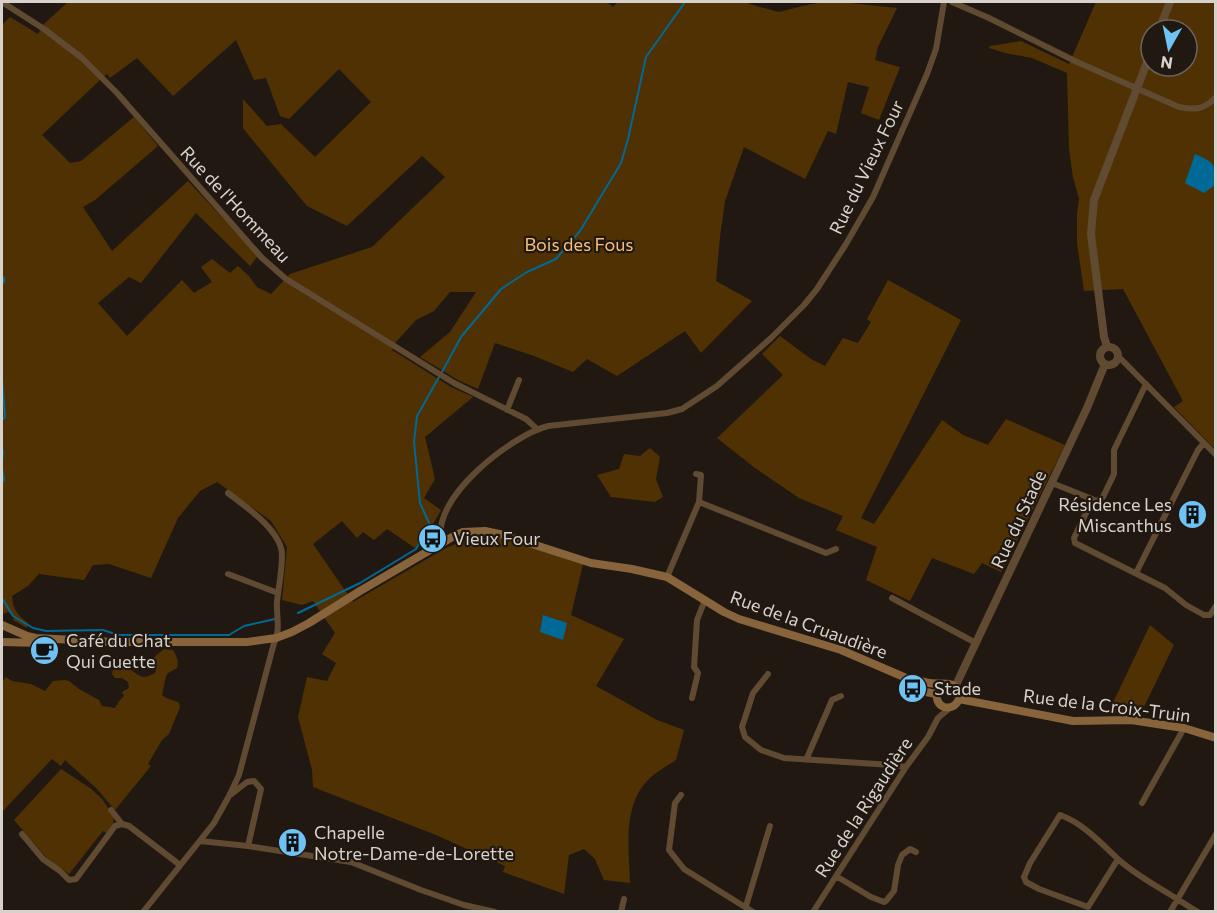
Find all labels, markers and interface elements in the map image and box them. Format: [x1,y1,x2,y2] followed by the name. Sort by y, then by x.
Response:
[1139,18,1199,78] north arrow
[1159,53,1174,74] text: N
[824,96,908,238] street label: Rue du Vieux Four
[176,141,296,267] street label: Rue de l'Hommeau
[524,233,634,255] park label: Bois des Fous
[986,466,1050,572] street label: Rue du Stade
[1058,493,1172,536] place label: Résidence Les Miscanthus
[1177,498,1209,530] building icon: Résidence Les Miscanthus
[416,522,448,554] bus stop icon: Vieux Four
[453,527,541,549] place label: Vieux Four
[727,585,891,663] street label: Rue de la Cruaudière
[66,629,171,672] place label: Café du Chat Qui Guette
[29,634,61,666] cafe icon: Café du Chat Qui Guette
[897,672,929,704] bus stop icon: Stade
[934,677,981,699] place label: Stade
[1022,684,1192,726] street label: Rue de la Croix-Truin
[810,733,916,881] street label: Rue de la Rigaudière
[314,821,514,864] place label: Chapelle Notre-Dame-de-Lorette
[277,826,309,858] building icon: Chapelle Notre-Dame-de-Lorette

